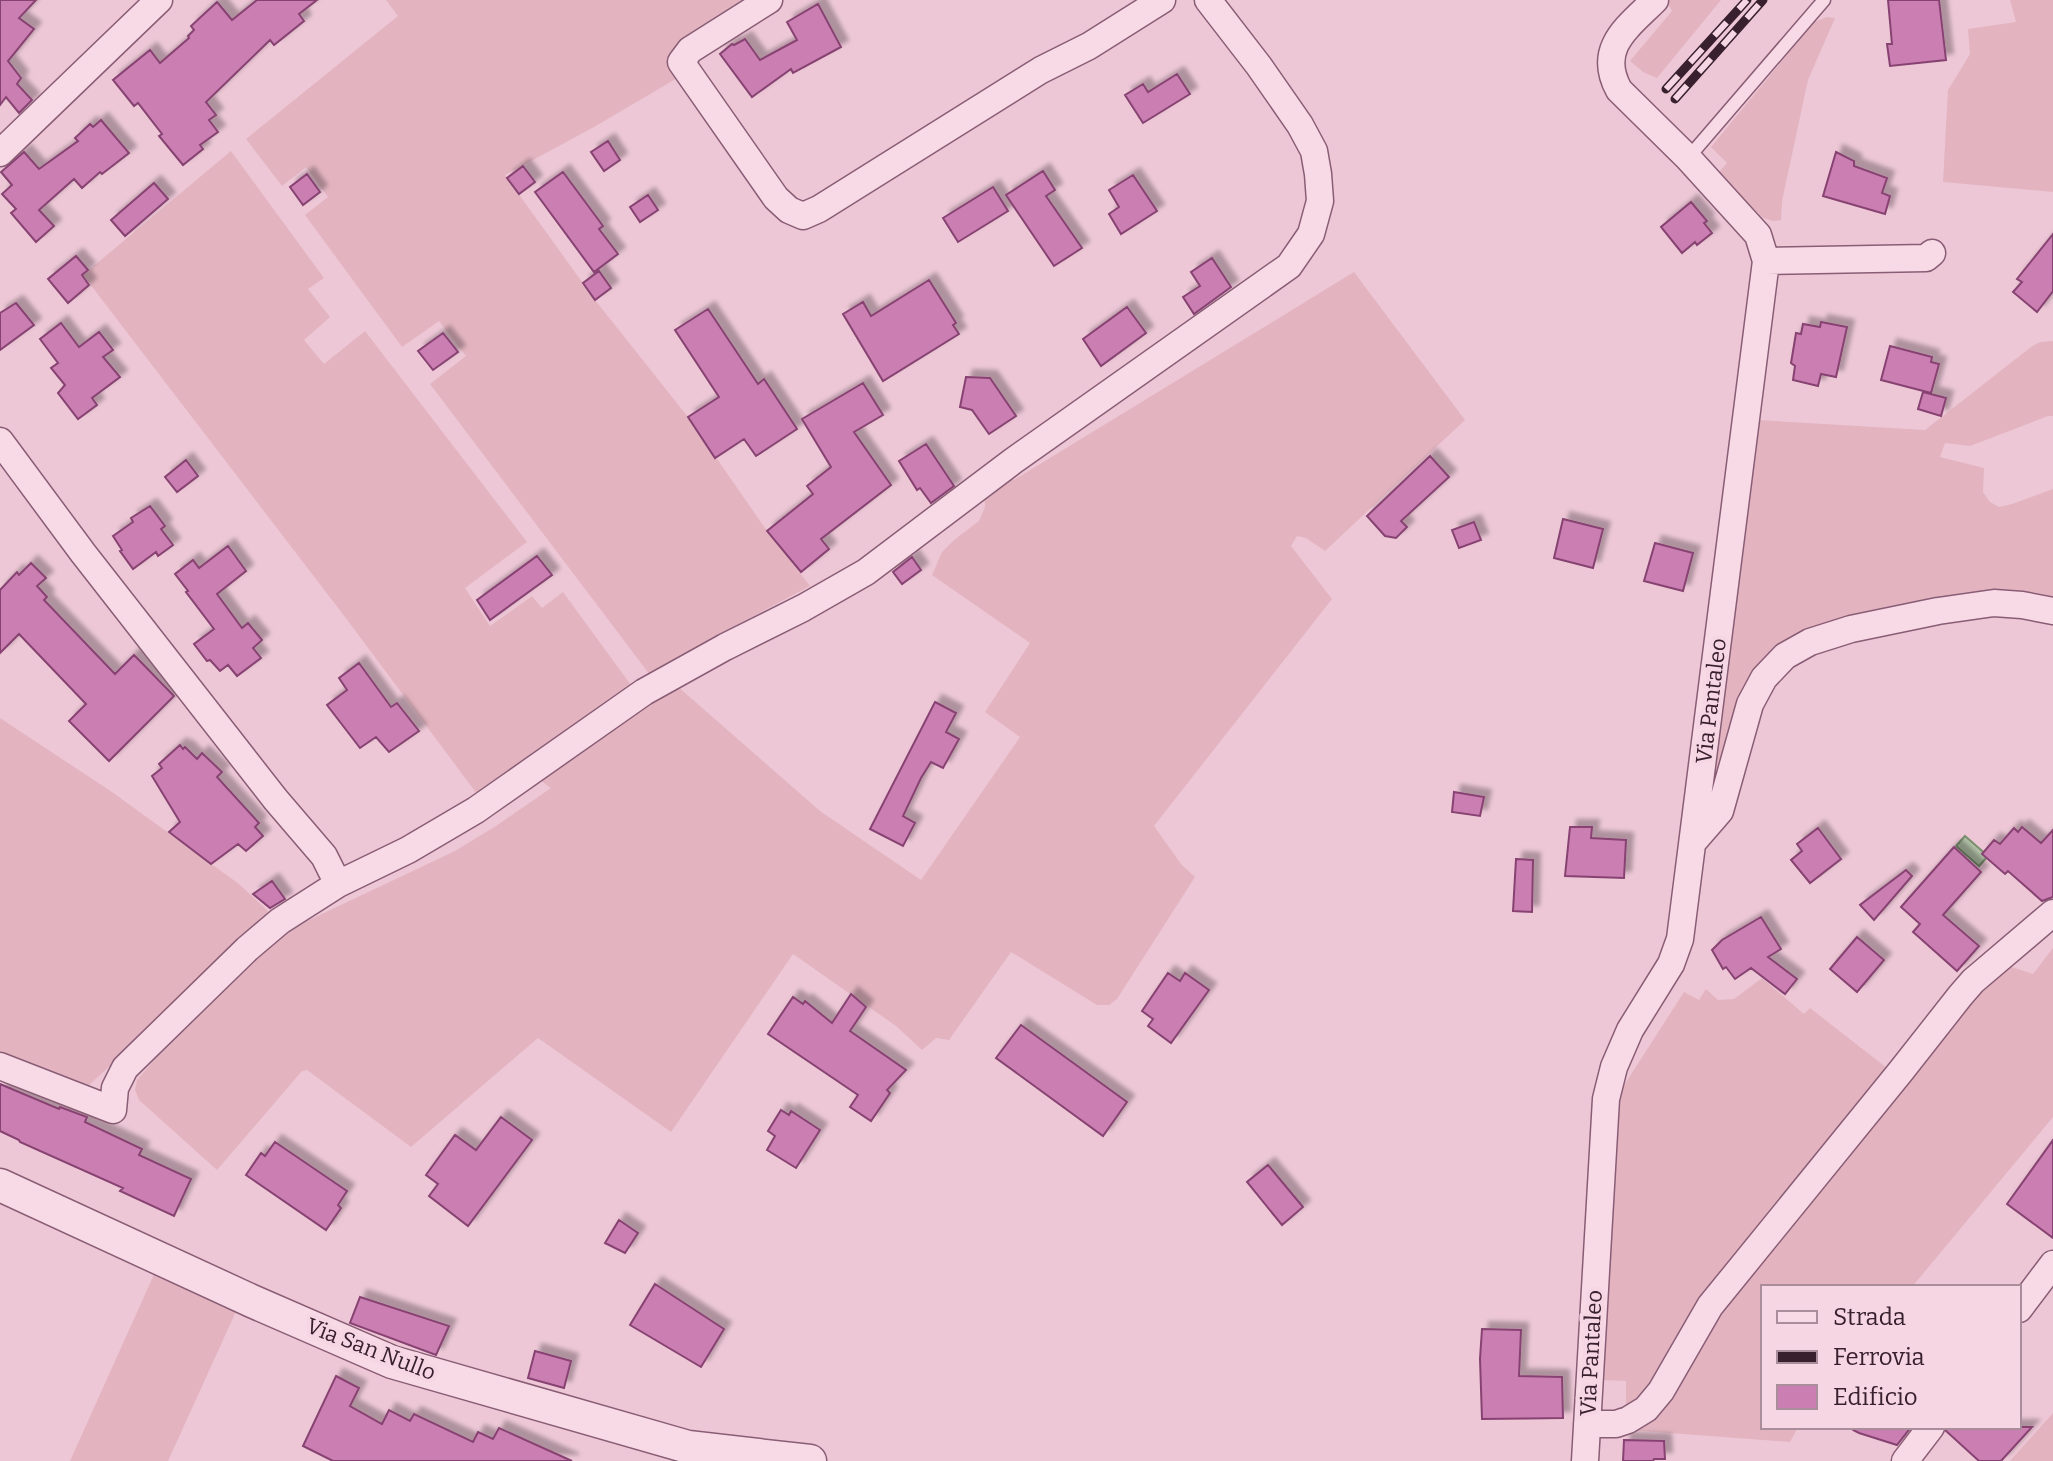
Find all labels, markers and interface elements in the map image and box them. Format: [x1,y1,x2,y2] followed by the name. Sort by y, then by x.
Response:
[1690,637,1732,765] street label: Via Pantaleo
[1761,1285,2021,1429] legend
[1574,1289,1608,1417] street label: Via Pantaleo
[1833,1303,1906,1331] text: Strada
[302,1312,440,1386] street label: Via San Nullo
[1833,1343,1925,1371] text: Ferrovia
[1833,1383,1918,1411] text: Edificio

